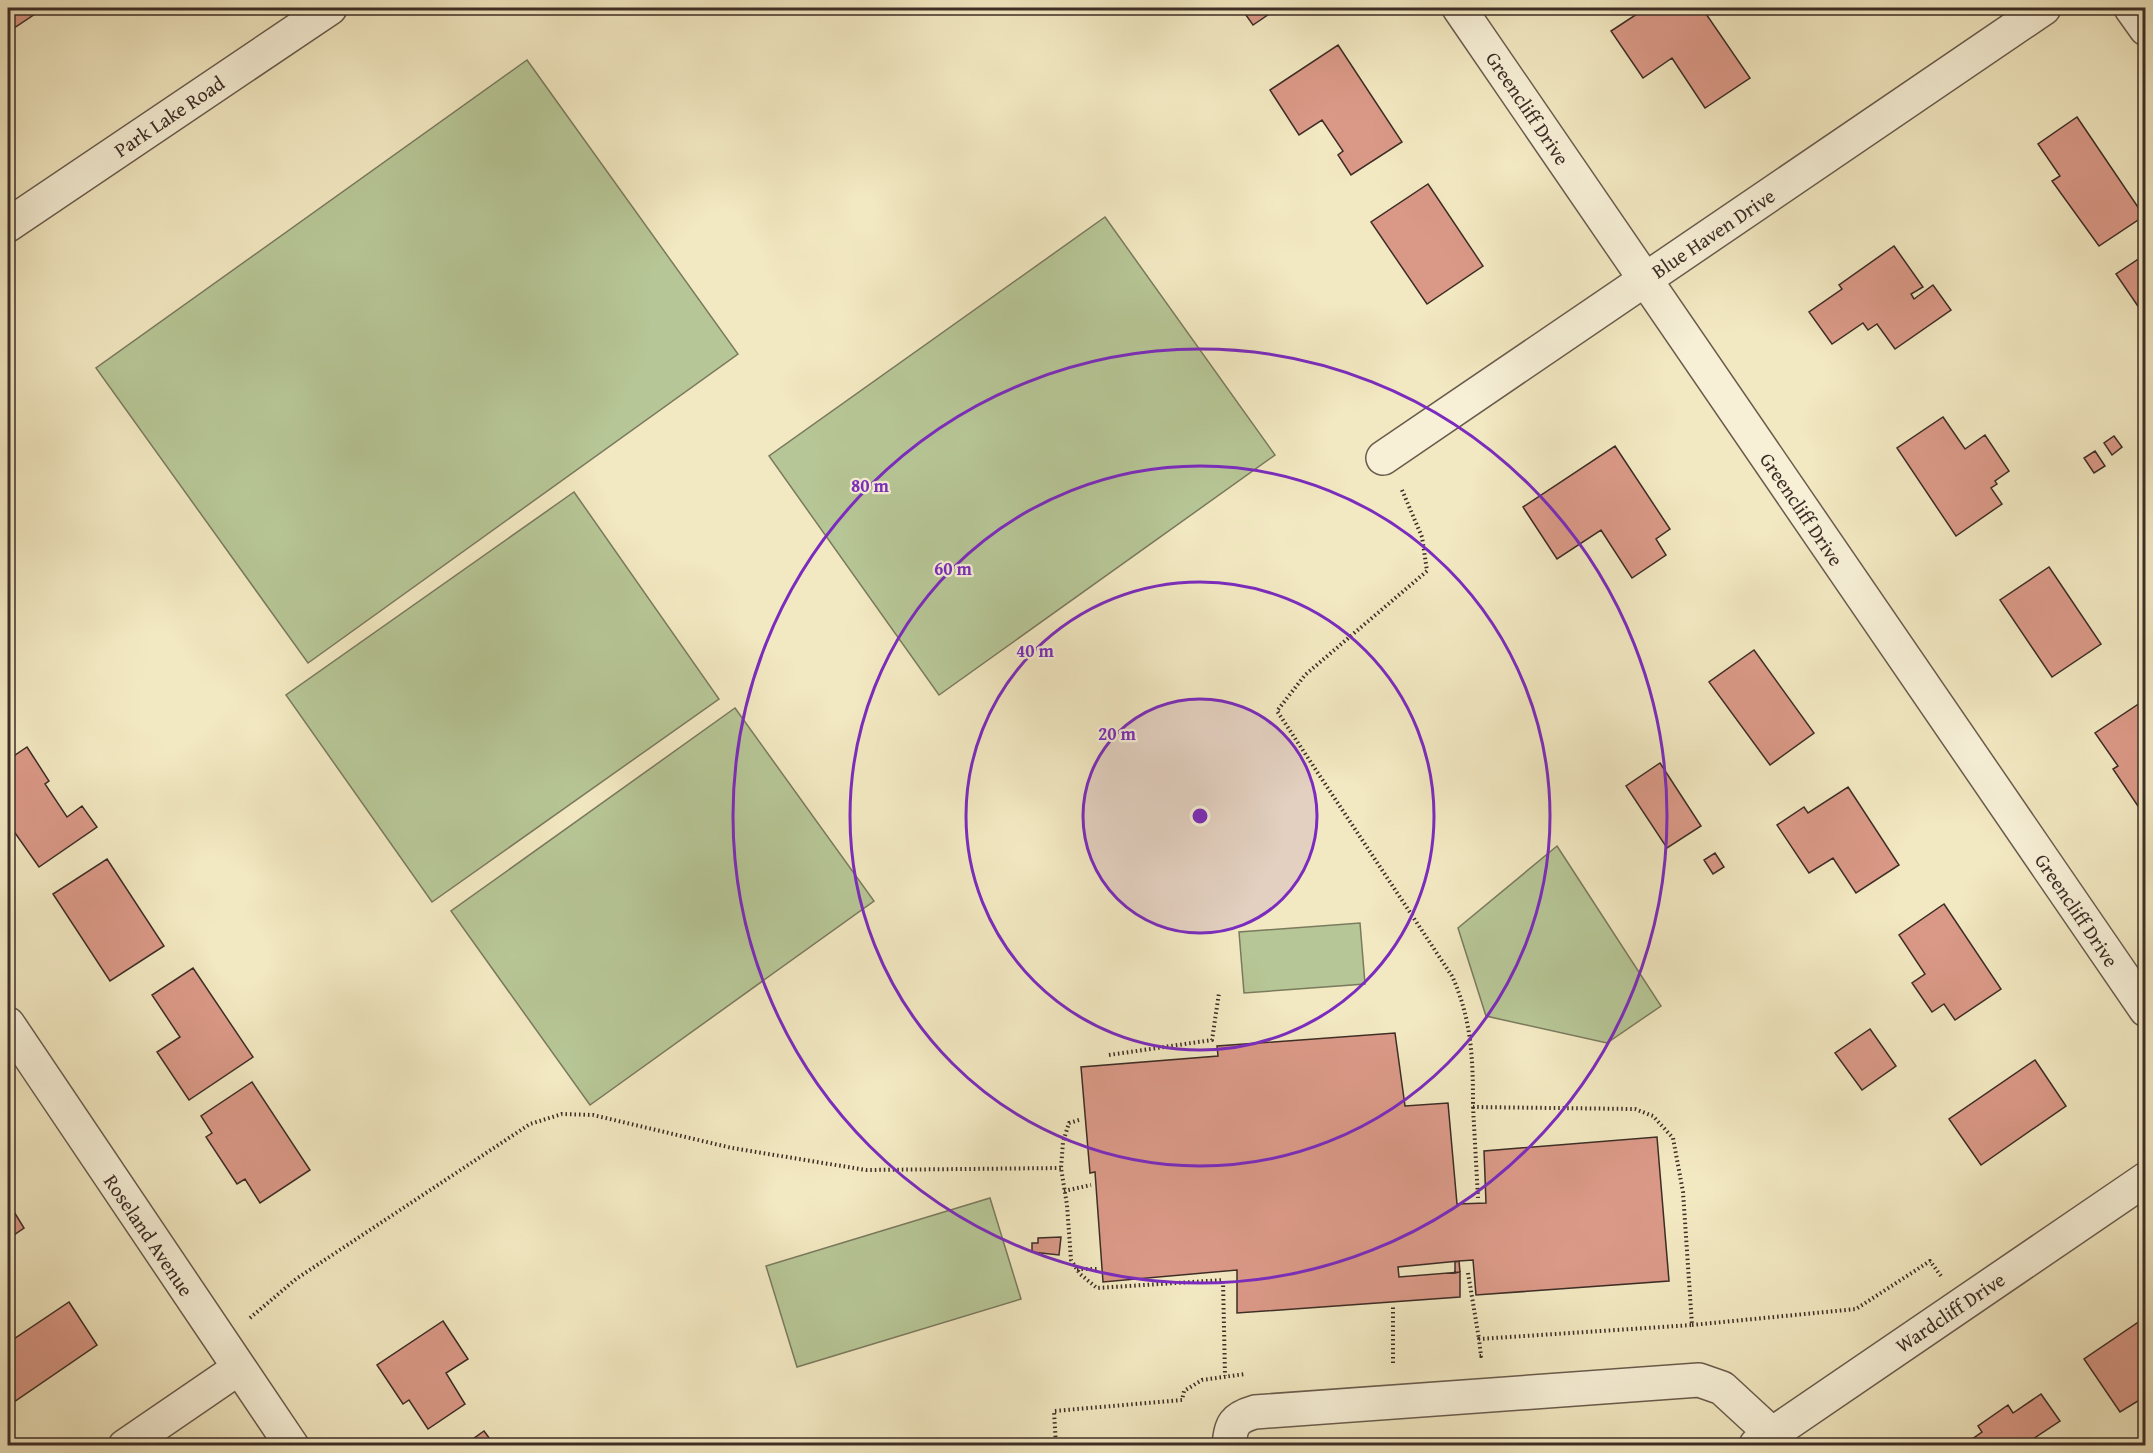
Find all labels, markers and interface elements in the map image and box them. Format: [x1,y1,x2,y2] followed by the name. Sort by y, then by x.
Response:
[1479,45,1577,171] street label: Greencliff Drive
[108,68,230,164] street label: Park Lake Road
[1645,181,1781,285] street label: Blue Haven Drive
[1753,446,1851,572] street label: Greencliff Drive
[851,472,890,499] text: 80 m
[934,555,973,582] text: 60 m
[1016,637,1055,664] text: 40 m
[1098,720,1137,747] text: 20 m
[1190,806,1210,826] centre of rings
[2028,847,2126,973] street label: Greencliff Drive
[97,1168,201,1302] street label: Roseland Avenue
[1890,1265,2010,1359] street label: Wardcliff Drive

